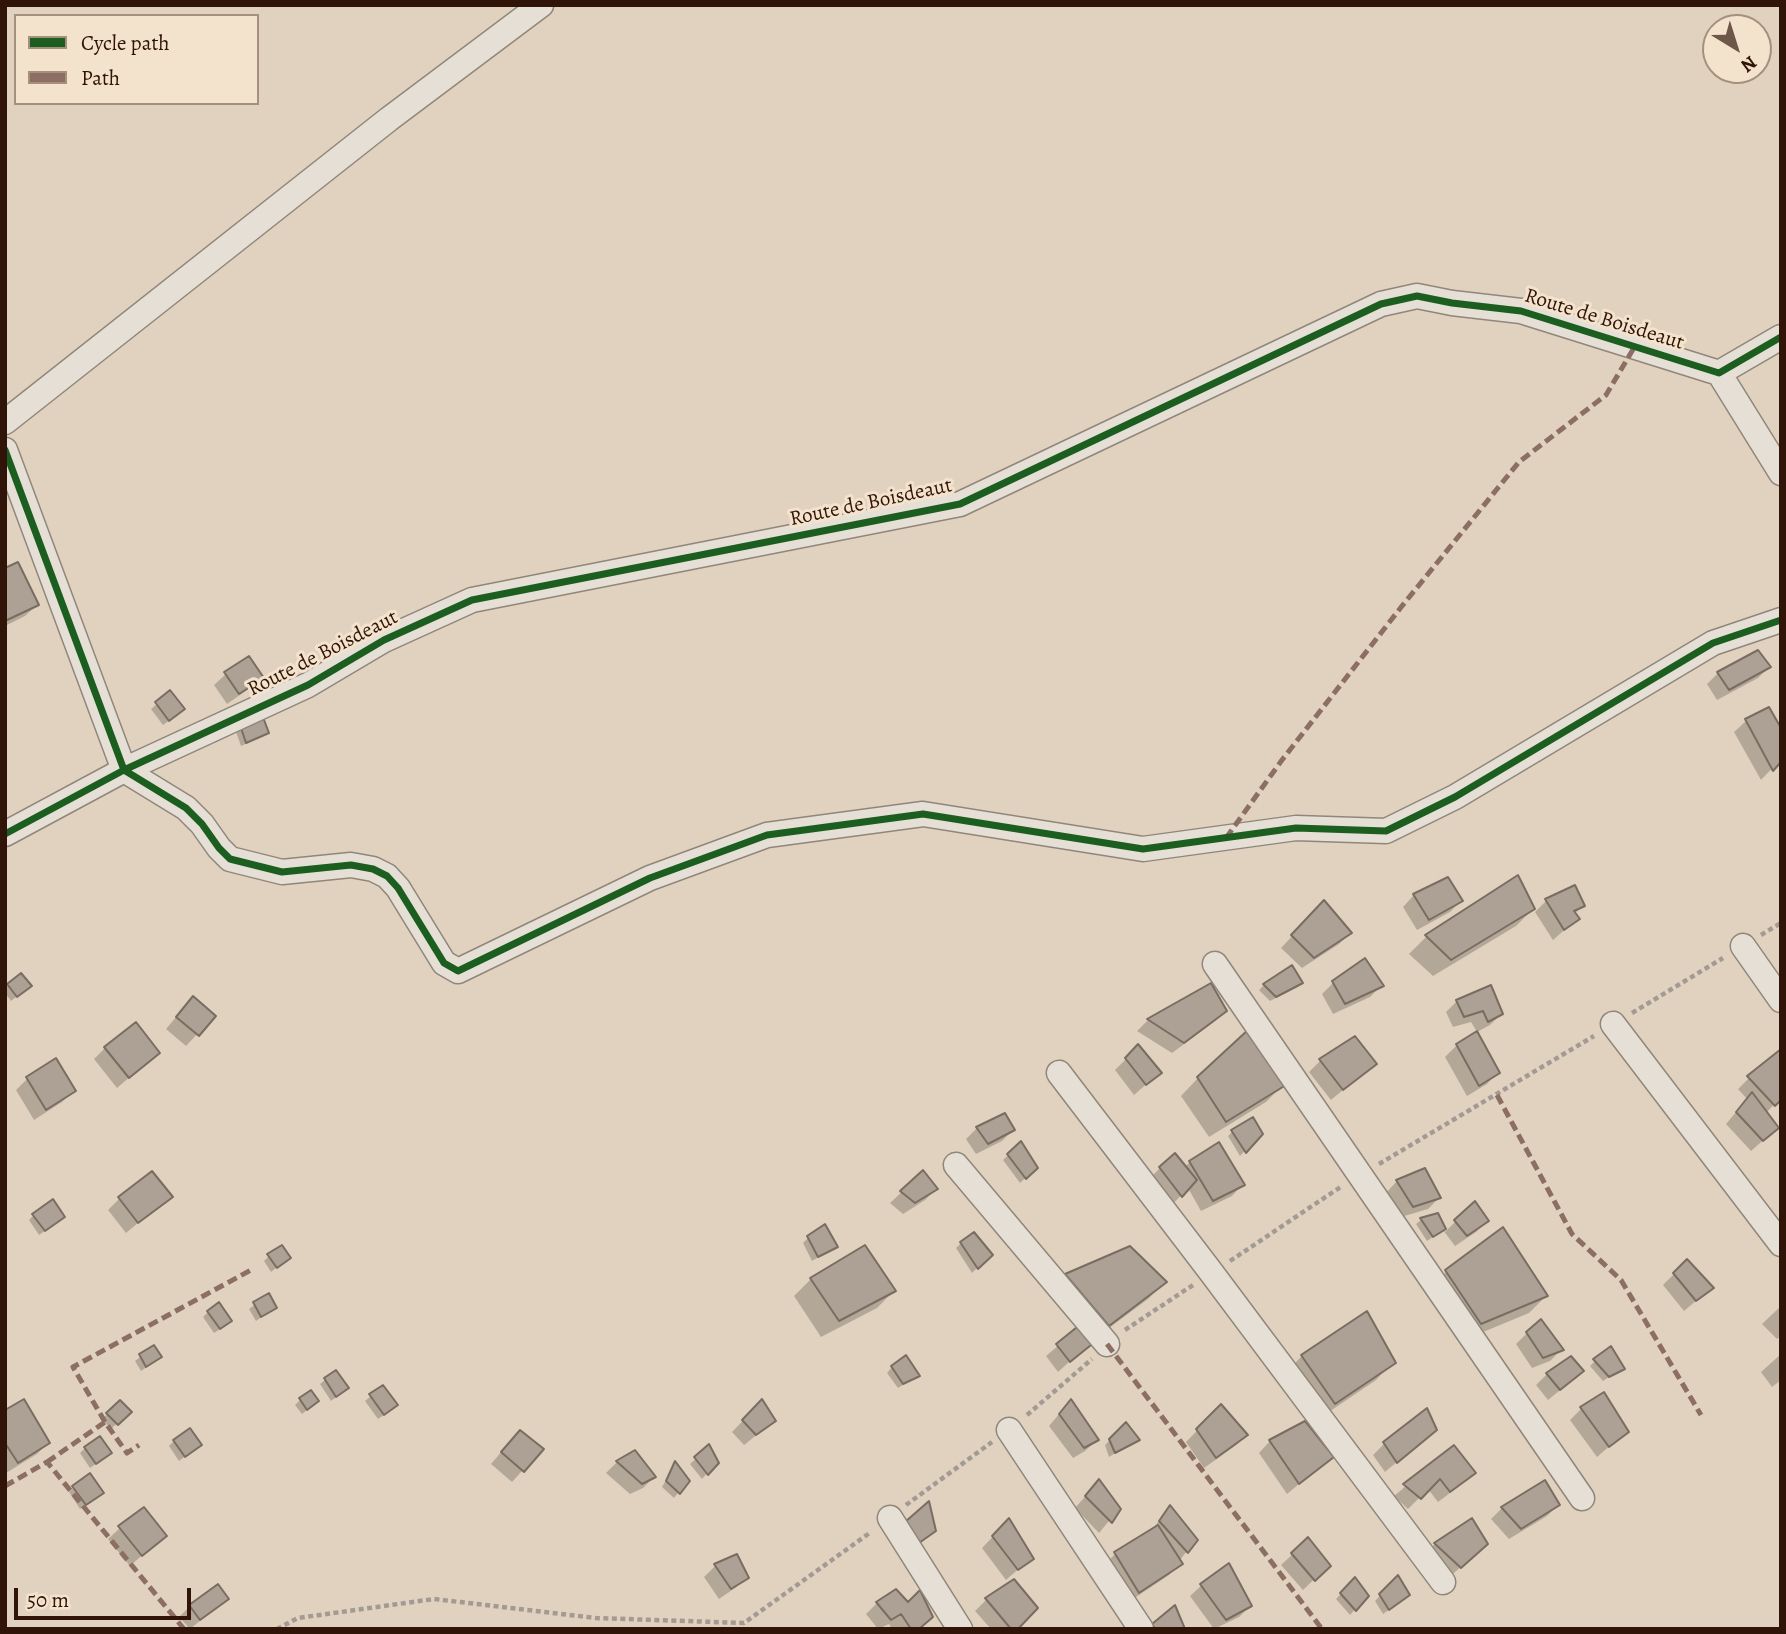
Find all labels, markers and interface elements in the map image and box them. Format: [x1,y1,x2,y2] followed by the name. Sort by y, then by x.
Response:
[14,14,259,105] legend
[1702,14,1772,84] north arrow
[81,29,170,57] text: Cycle path
[1735,49,1762,78] text: N
[81,64,120,92] text: Path
[1521,284,1687,356] street label: Route de Boisdeaut
[788,473,954,533] street label: Route de Boisdeaut
[244,605,402,703] street label: Route de Boisdeaut
[18,1574,194,1618] scale bar
[27,1586,69,1614] text: 50 m

